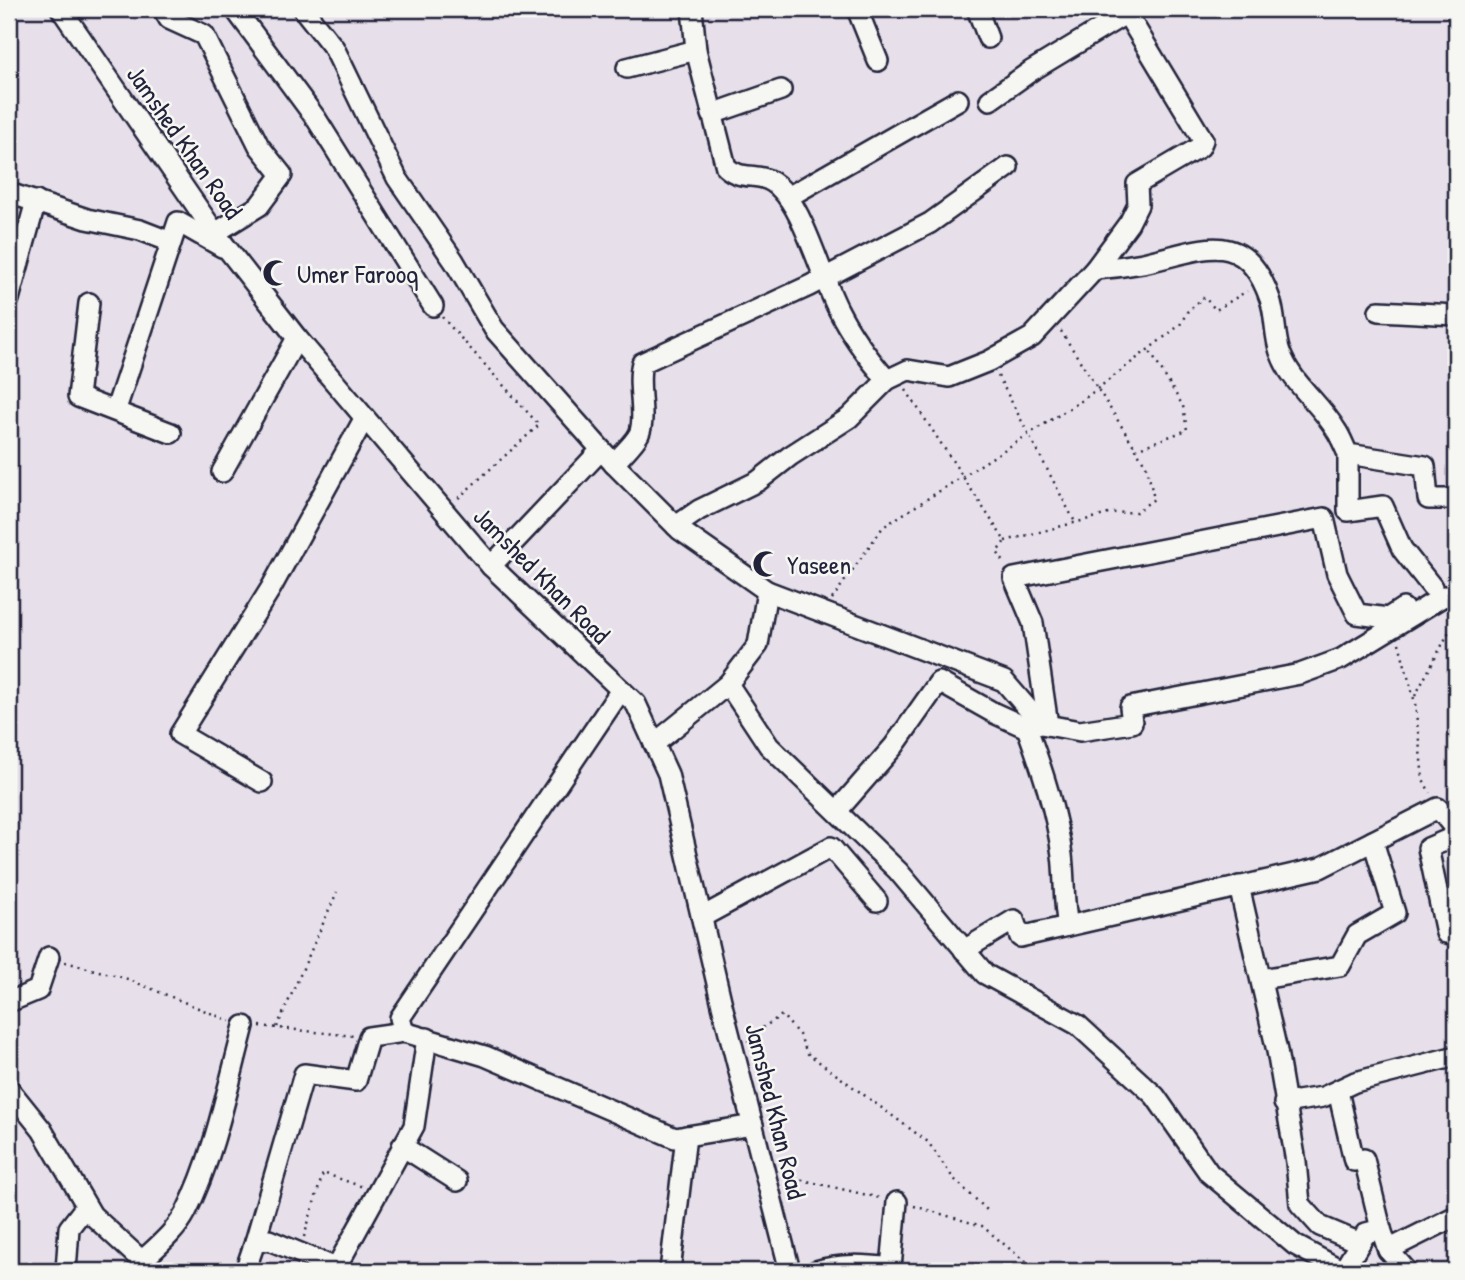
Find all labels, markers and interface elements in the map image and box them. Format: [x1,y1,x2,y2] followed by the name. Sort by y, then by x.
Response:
[119,58,251,226] street label: Jamshed Khan Road
[297,256,418,291] place label: Umer Farooq
[261,258,291,288] mosque icon: Umer Farooq
[466,499,618,651] street label: Jamshed Khan Road
[787,547,851,582] place label: Yaseen
[751,549,781,579] mosque icon: Yaseen
[737,1019,815,1203] street label: Jamshed Khan Road

